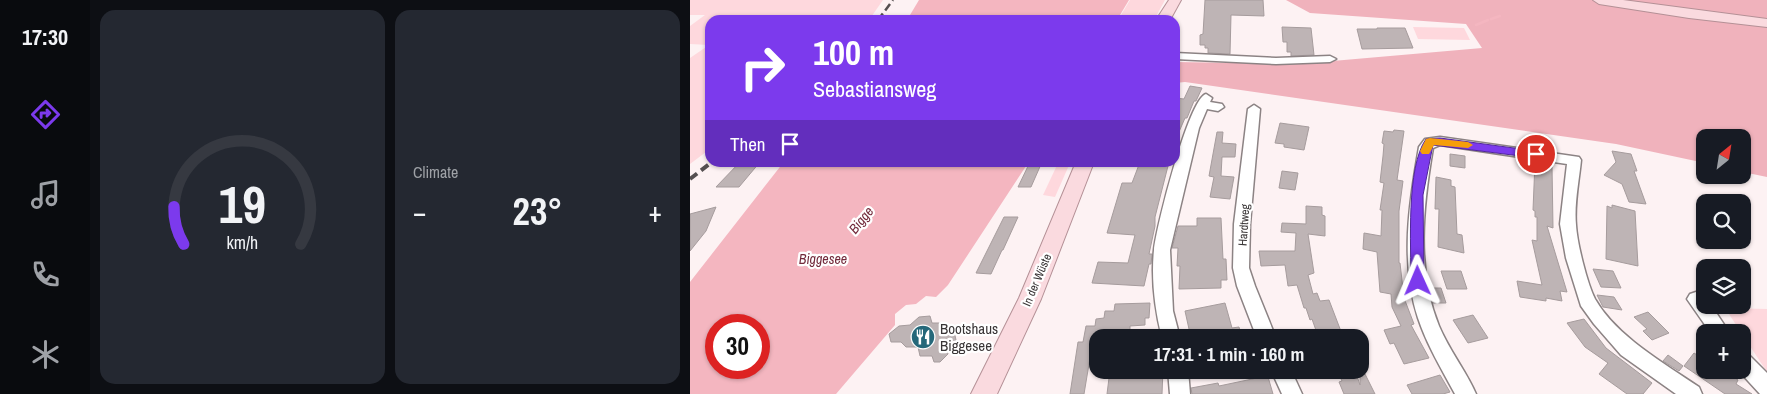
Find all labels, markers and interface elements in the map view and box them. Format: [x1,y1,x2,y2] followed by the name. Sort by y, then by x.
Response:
[22,22,68,52] text: 17:30
[813,29,894,76] text: 100 m
[730,35,795,100] icon: right
[813,74,936,104] text: Sebastiansweg
[28,97,63,132] icon: directions
[1696,129,1751,184] north arrow
[1696,129,1751,379] map controls
[776,130,804,158] icon: arrive
[730,131,766,157] text: Then
[1515,133,1557,175] pin
[1522,140,1550,168] icon: arrive
[413,161,458,183] text: Climate
[219,169,266,239] text: 19
[28,177,63,212] icon: music
[513,186,562,237] text: 23°
[413,193,426,231] text: −
[649,193,662,231] text: +
[1696,194,1751,249] button: search
[845,203,877,237] water label: Bigge
[1235,203,1253,247] street label: Hardtweg
[227,231,258,255] text: km/h
[799,250,847,268] water label: Biggesee
[1019,251,1055,309] street label: In der Wüste
[1391,254,1443,306] position arrow
[28,257,63,292] icon: phone
[1696,259,1751,314] button: layers
[705,314,770,379] speed limit sign: 30
[940,318,998,356] place label: Bootshaus Biggesee
[910,324,936,350] restaurant icon: Bootshaus Biggesee
[1696,324,1751,379] button: +
[28,337,63,372] icon: climate
[1154,341,1304,367] text: 17:31 · 1 min · 160 m

